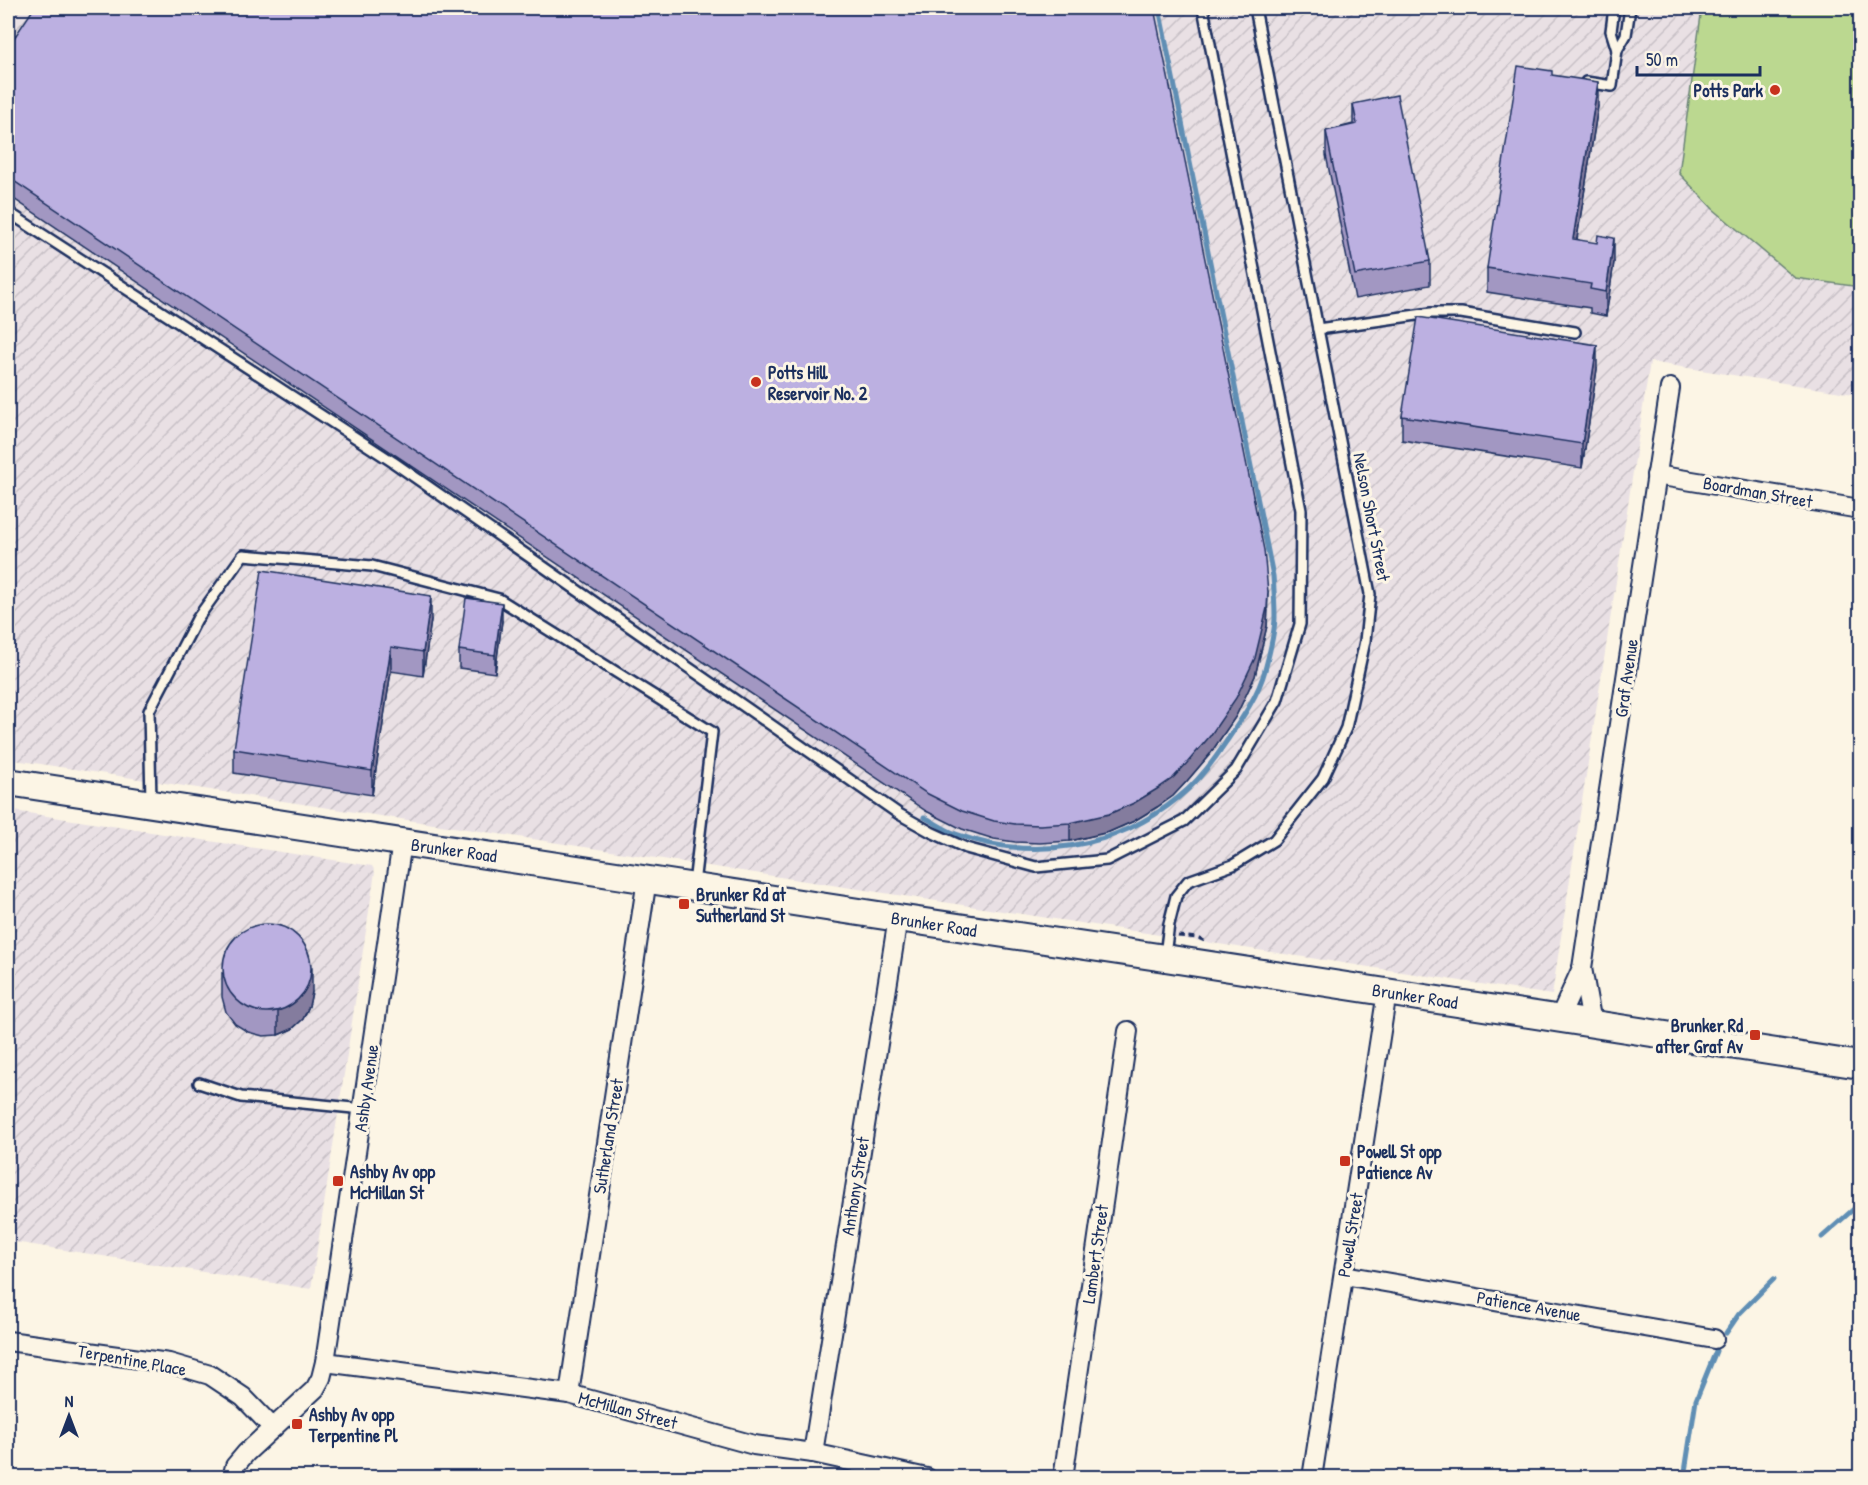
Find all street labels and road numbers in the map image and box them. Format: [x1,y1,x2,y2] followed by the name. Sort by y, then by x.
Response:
[1347,451,1397,584] street label: Nelson Short Street
[1701,470,1816,514] street label: Boardman Street
[1608,637,1644,719] street label: Graf Avenue
[409,832,499,868] street label: Brunker Road
[889,905,979,943] street label: Brunker Road
[1370,977,1460,1015] street label: Brunker Road
[347,1043,385,1133] street label: Ashby Avenue
[587,1076,630,1195] street label: Sutherland Street
[835,1134,875,1237] street label: Anthony Street
[1331,1190,1369,1279] street label: Powell Street
[1076,1202,1114,1305] street label: Lambert Street
[1475,1285,1583,1327] street label: Patience Avenue
[76,1338,188,1382] street label: Terpentine Place
[576,1385,681,1435] street label: McMillan Street

